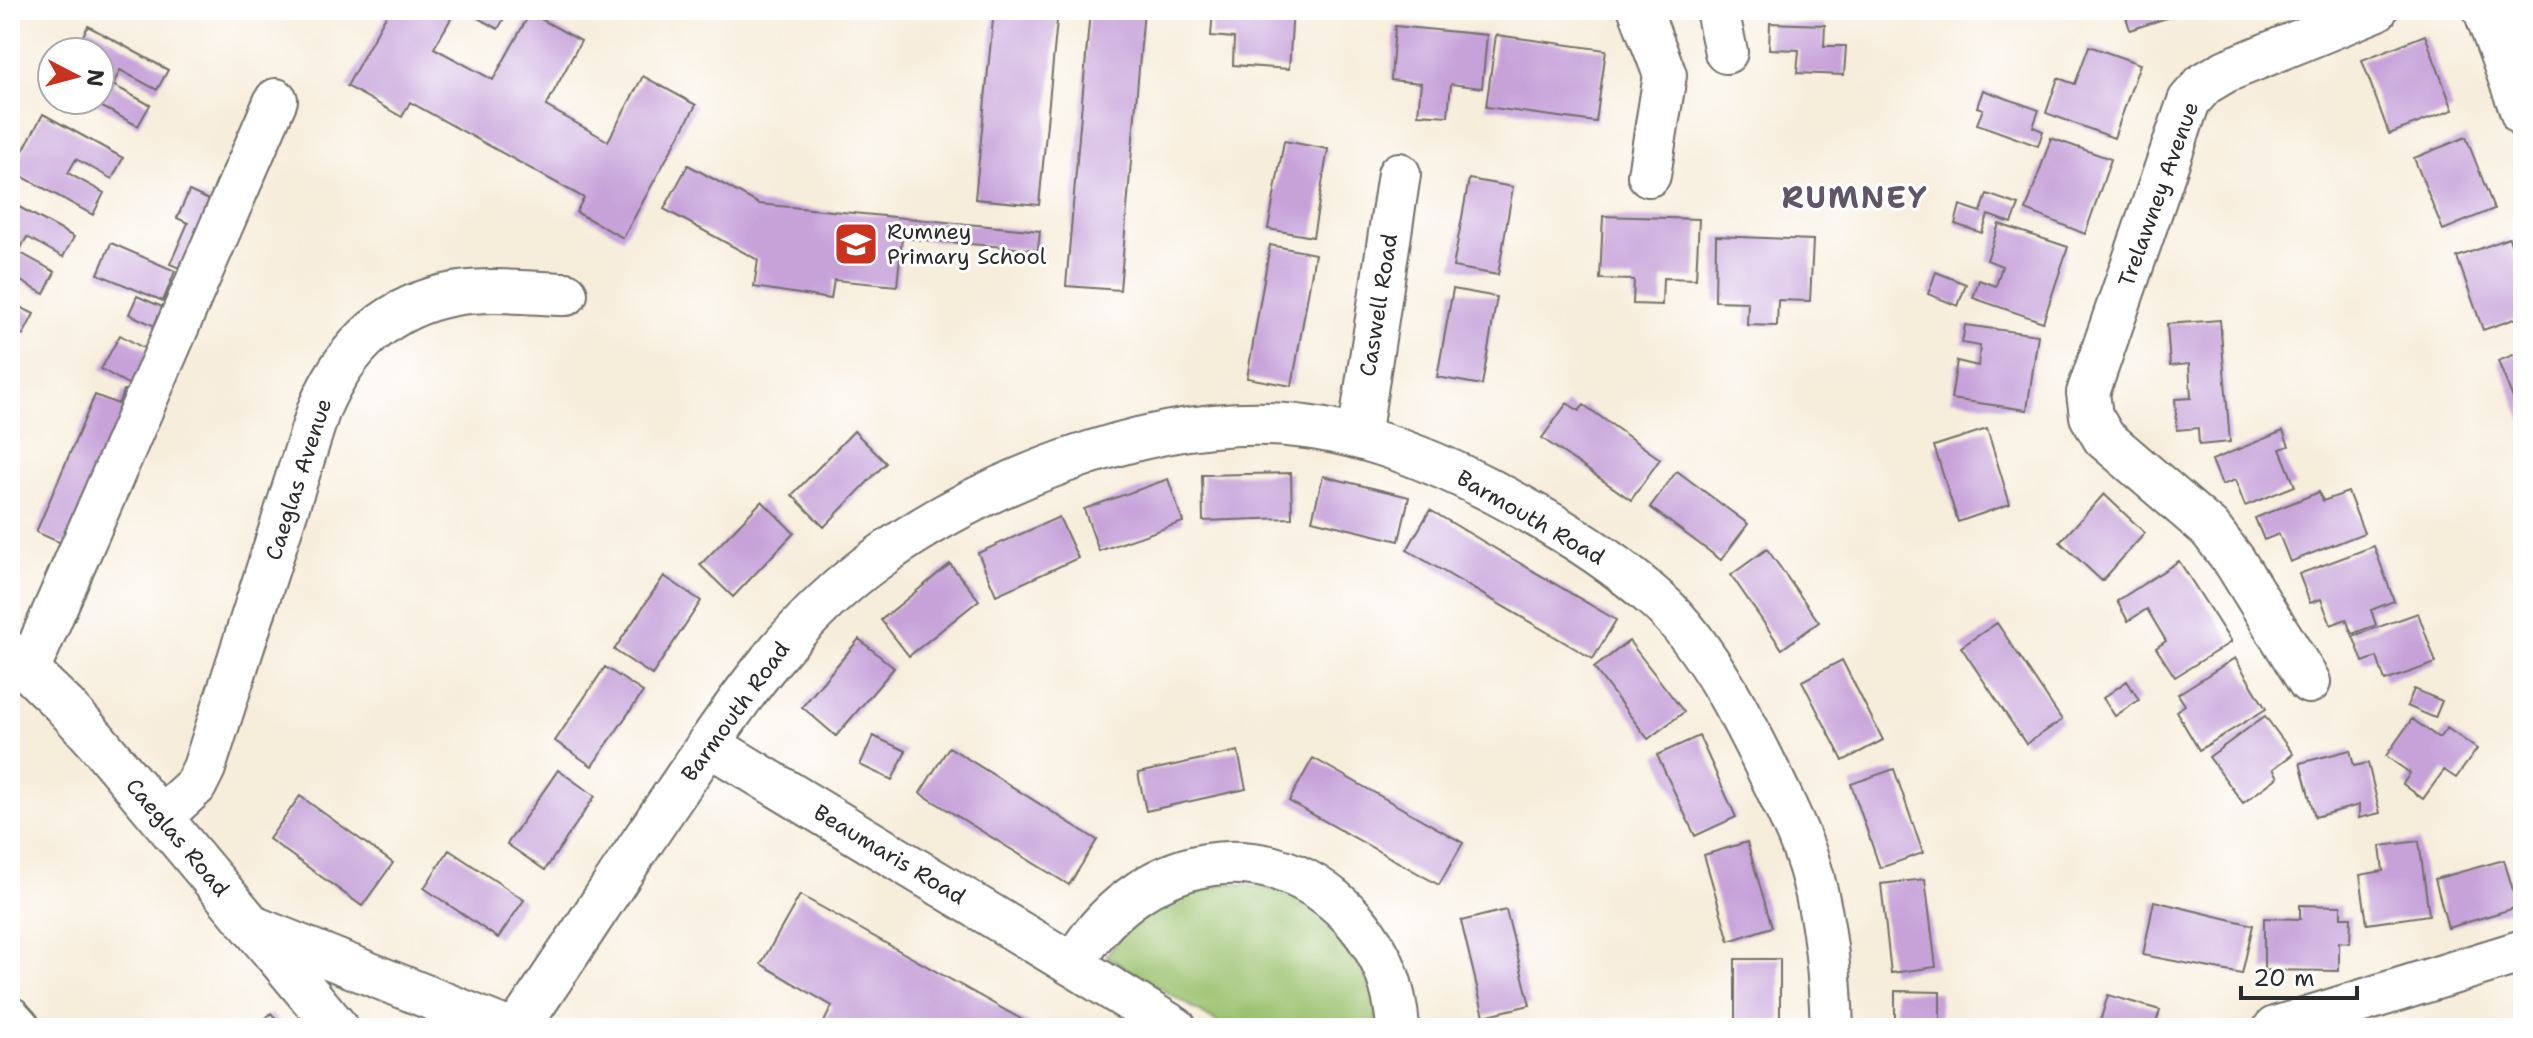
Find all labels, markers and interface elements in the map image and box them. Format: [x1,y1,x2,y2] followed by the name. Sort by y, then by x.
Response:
[36,36,116,116] north arrow
[80,68,111,88] text: N
[2111,98,2205,291] street label: Trelawney Avenue
[1781,177,1929,218] district label: RUMNEY
[887,217,1047,271] place label: Rumney Primary School
[832,220,880,268] school or university icon: Rumney Primary School
[1353,231,1404,379] street label: Caswell Road
[259,394,338,564] street label: Caeglas Avenue
[1451,463,1610,572] street label: Barmouth Road
[675,635,796,787] street label: Barmouth Road
[120,772,236,903] street label: Caeglas Road
[808,798,971,911] street label: Beaumaris Road
[2241,950,2357,1000] scale bar
[2253,962,2315,994] text: 20 m

